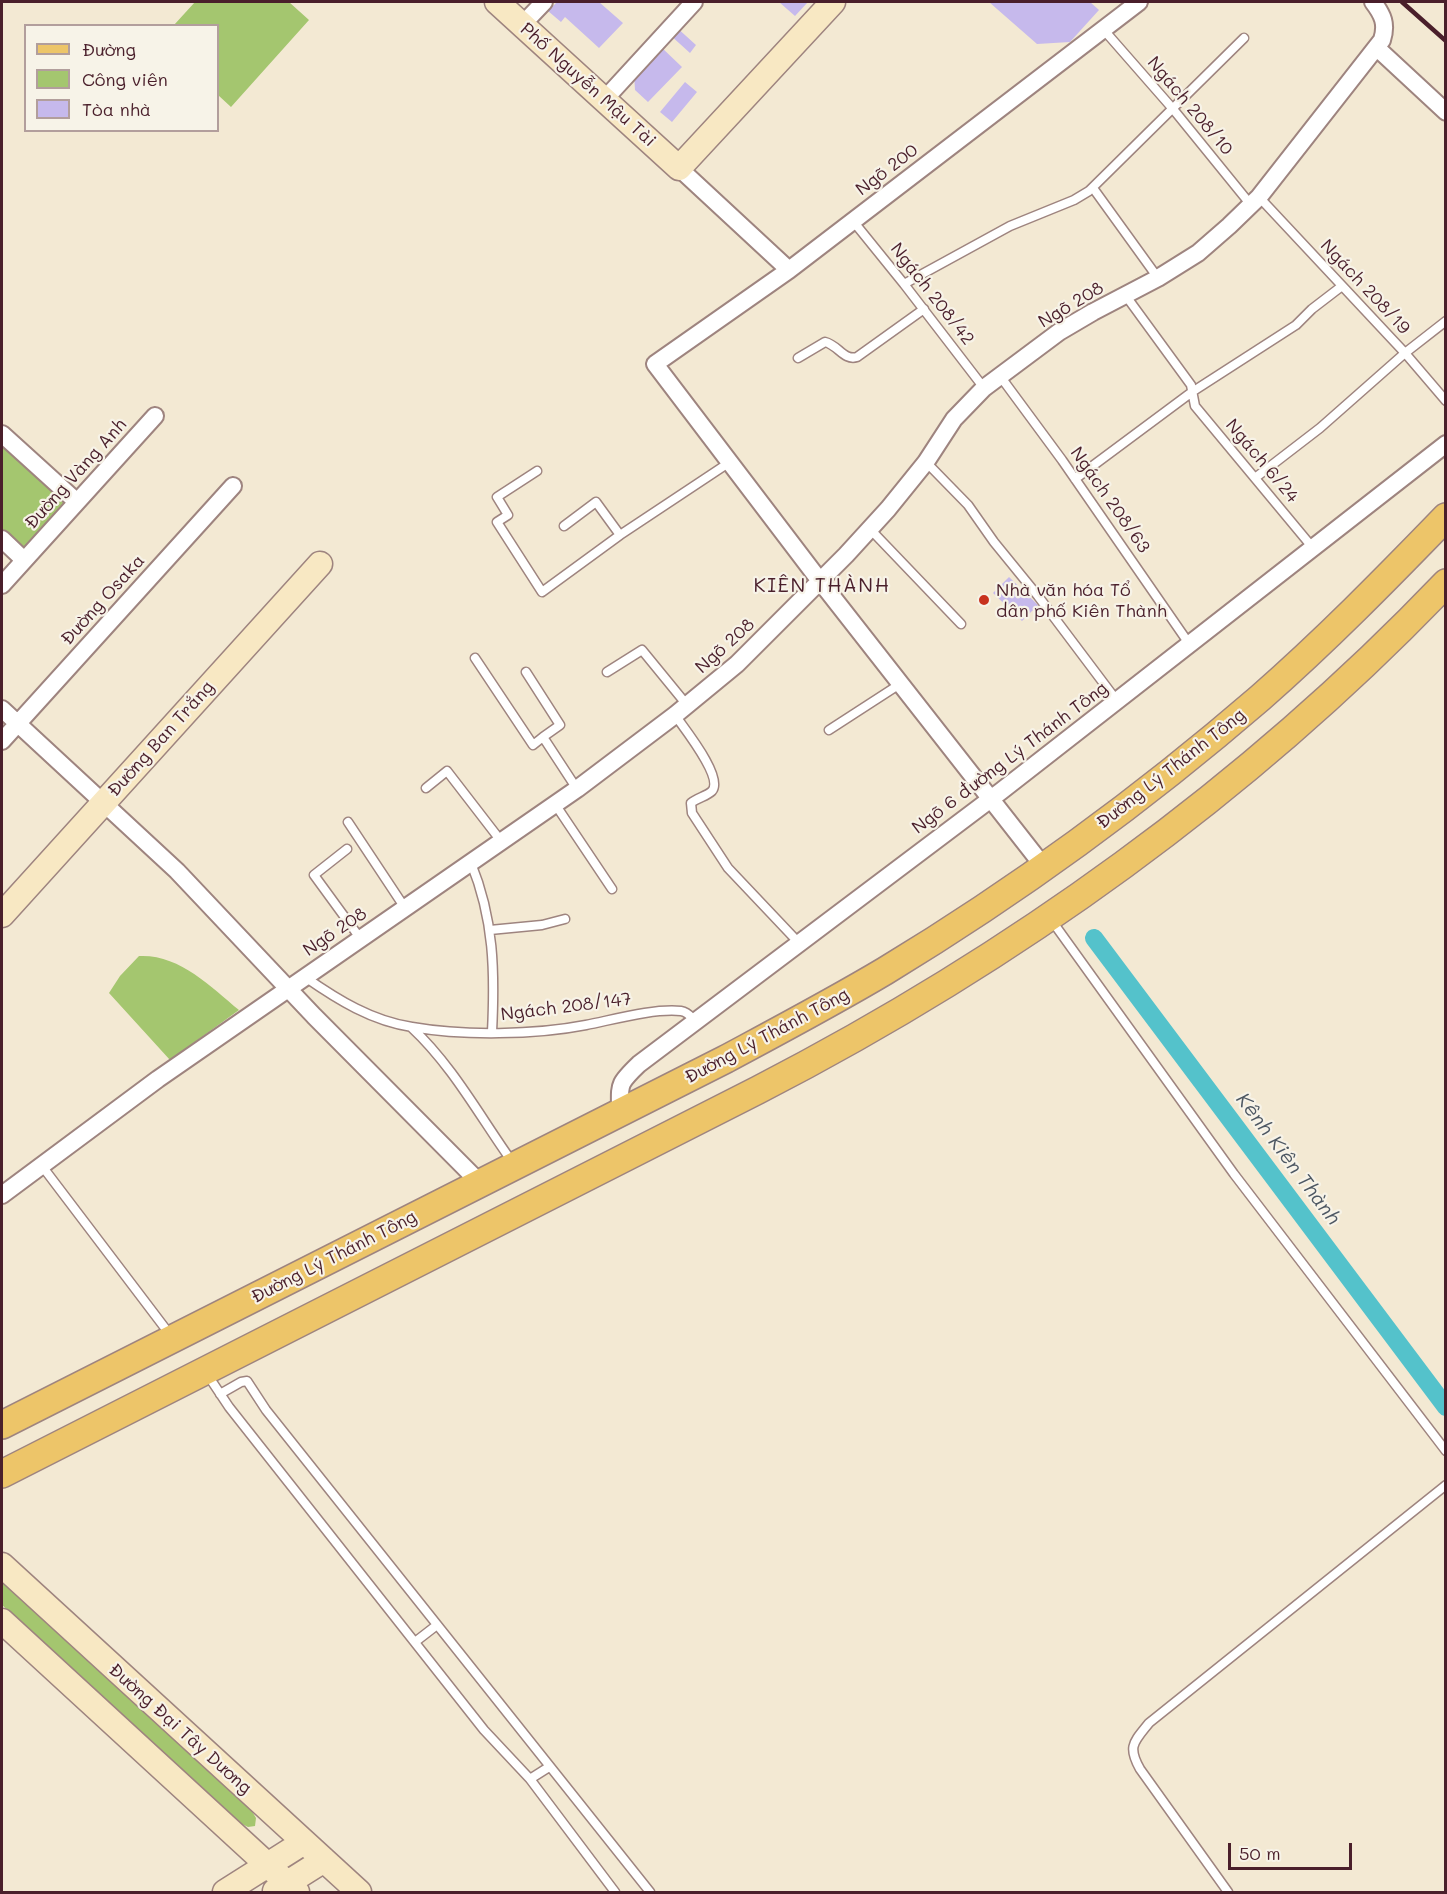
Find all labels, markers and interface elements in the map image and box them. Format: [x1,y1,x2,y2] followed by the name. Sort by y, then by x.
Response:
[516,18,660,152] street label: Phố Nguyễn Mậu Tài
[24,24,219,132] legend
[82,37,136,61] text: Đường
[1142,52,1238,160] street label: Ngách 208/10
[82,67,168,91] text: Công viên
[82,97,151,121] text: Tòa nhà
[852,140,922,200] street label: Ngõ 200
[1316,235,1414,339] street label: Ngách 208/19
[885,239,979,349] street label: Ngách 208/42
[1035,277,1107,333] street label: Ngõ 208
[21,414,131,534] street label: Đường Vàng Anh
[1221,415,1303,507] street label: Ngách 6/24
[1065,443,1155,557] street label: Ngách 208/63
[57,550,149,650] street label: Đường Osaka
[754,574,890,598] district label: KIÊN THÀNH
[996,579,1167,622] place label: Nhà văn hóa Tổ dân phố Kiên Thành
[977,593,991,607] marker: Nhà văn hóa Tổ dân phố Kiên Thành
[691,614,759,678] street label: Ngõ 208
[103,677,219,801] street label: Đường Ban Trắng
[908,677,1112,839] street label: Ngõ 6 đường Lý Thánh Tông
[1092,704,1250,834] street label: Đường Lý Thánh Tông
[299,903,371,961] street label: Ngõ 208
[681,984,853,1088] street label: Đường Lý Thánh Tông
[499,988,633,1026] street label: Ngách 208/147
[1231,1088,1345,1230] water label: Kênh Kiên Thành
[248,1206,420,1308] street label: Đường Lý Thánh Tông
[104,1659,256,1799] street label: Đường Đại Tây Dương
[1231,1831,1356,1869] scale bar
[1239,1841,1281,1865] text: 50 m

